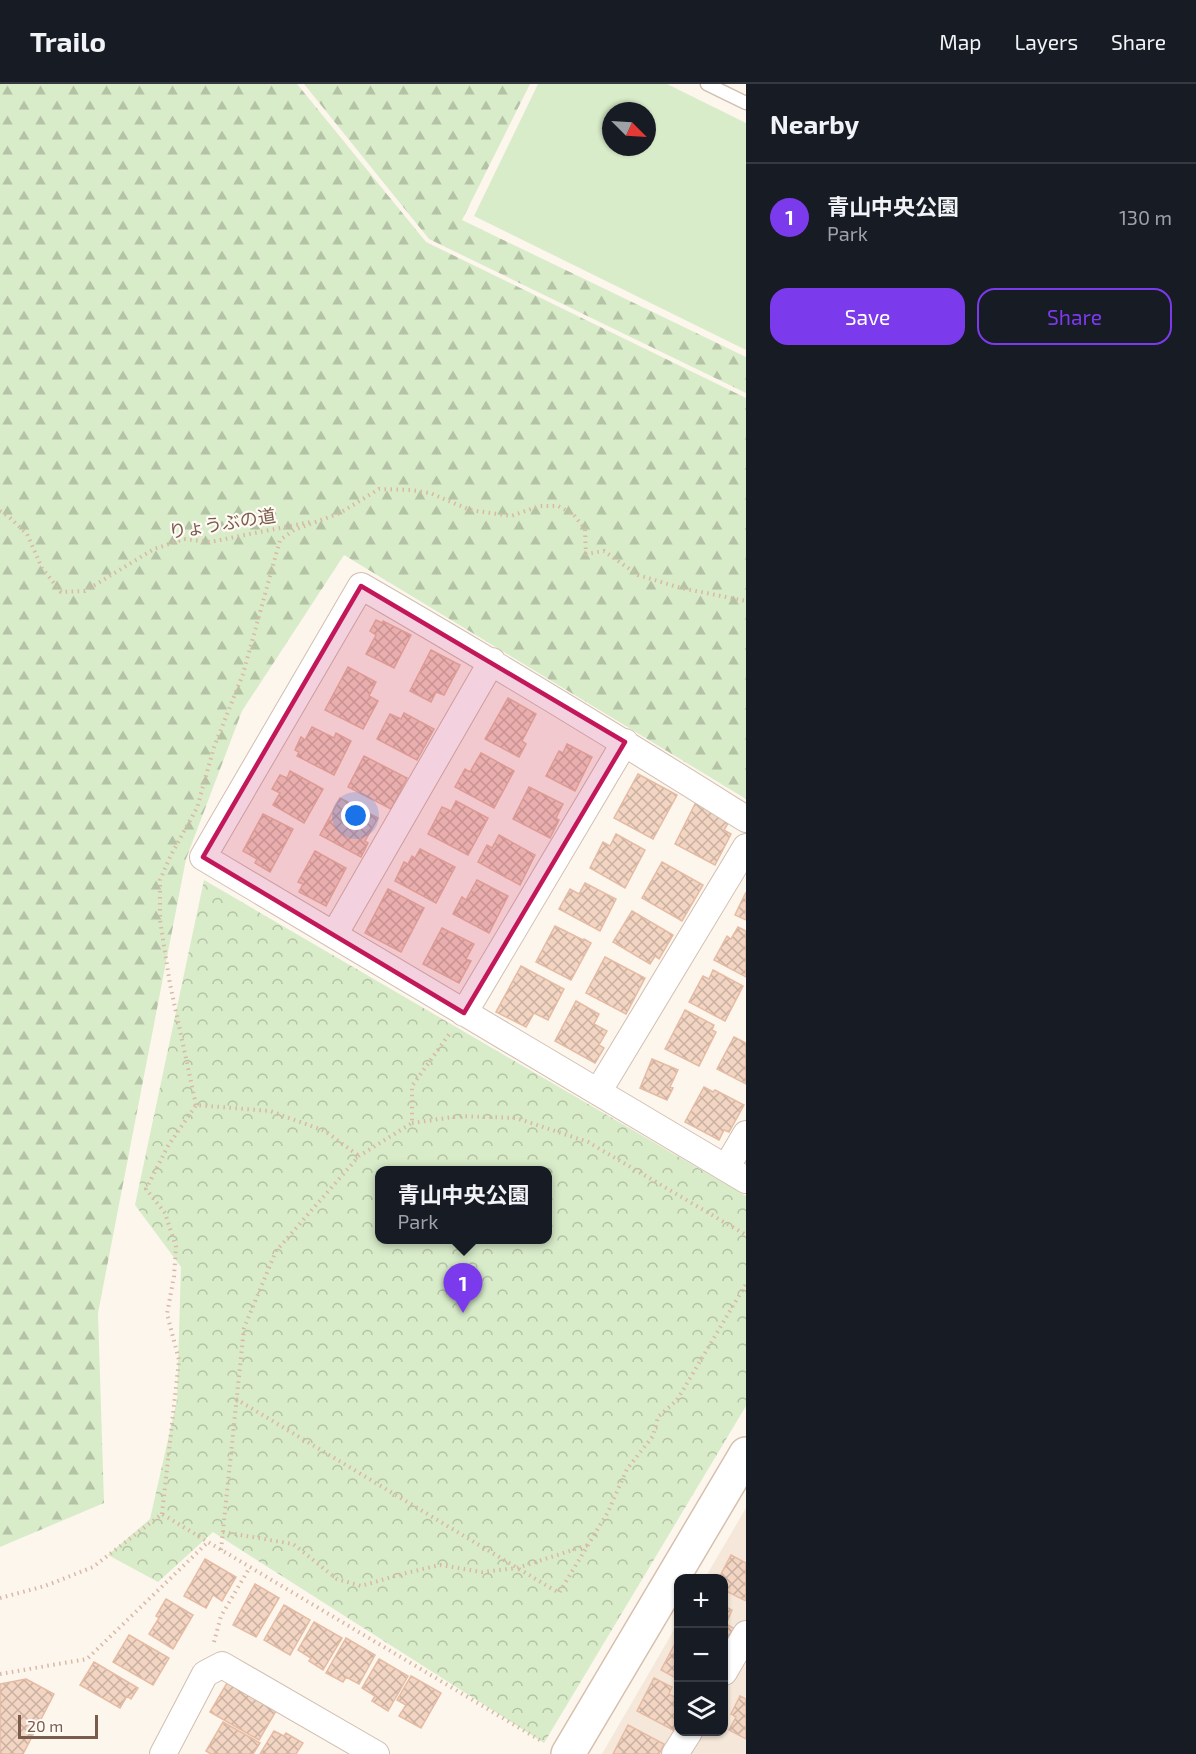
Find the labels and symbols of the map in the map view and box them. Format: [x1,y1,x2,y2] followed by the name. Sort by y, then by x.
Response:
[602,102,656,156] north arrow
[167,504,277,542] street label: りょうぶの道
[341,801,370,830] your location
[444,1264,482,1313] pin: 1
[18,1712,98,1740] scale bar

